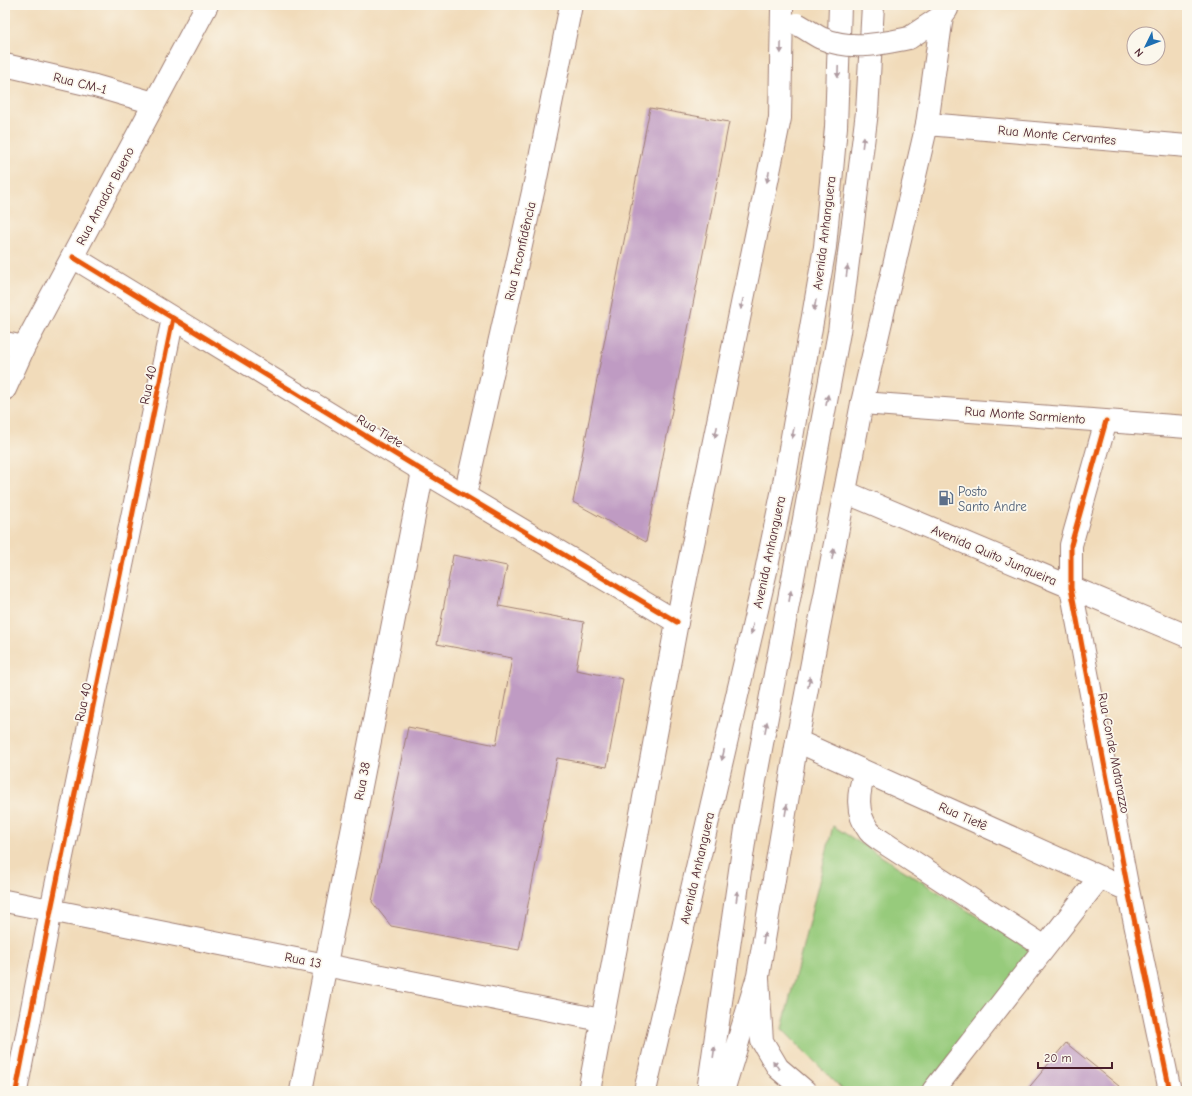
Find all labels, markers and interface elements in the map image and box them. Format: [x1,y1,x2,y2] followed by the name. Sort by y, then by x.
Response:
[1126,26,1166,66] north arrow
[778,42,785,54] one-way arrow
[1132,45,1146,60] text: N
[834,66,841,78] one-way arrow
[52,69,108,97] street label: Rua CM-1
[997,122,1117,148] street label: Rua Monte Cervantes
[860,136,866,148] one-way arrow
[73,144,137,248] street label: Rua Amador Bueno
[765,171,771,183] one-way arrow
[810,175,838,291] street label: Avenida Anhanguera
[501,200,539,302] street label: Rua Inconfidência
[844,265,850,277] one-way arrow
[739,298,745,311] one-way arrow
[812,299,818,311] one-way arrow
[137,364,159,406] street label: Rua 40
[824,394,830,406] one-way arrow
[964,403,1086,427] street label: Rua Monte Sarmiento
[354,411,406,451] street label: Rua Tiete
[713,426,719,438] one-way arrow
[790,427,796,439] one-way arrow
[958,484,1027,514] place label: Posto Santo Andre
[937,489,955,507] fuel station icon: Posto Santo Andre
[750,494,788,610] street label: Avenida Anhanguera
[929,522,1059,588] street label: Avenida Quito Junqueira
[831,548,837,560] one-way arrow
[788,590,794,602] one-way arrow
[749,623,755,635] one-way arrow
[806,676,812,688] one-way arrow
[72,681,94,723] street label: Rua 40
[1095,692,1133,815] street label: Rua Conde Matarazzo
[763,721,769,733] one-way arrow
[720,749,726,762] one-way arrow
[351,760,373,801] street label: Rua 38
[936,799,990,834] street label: Rua Tietê
[783,804,789,816] one-way arrow
[677,810,717,926] street label: Avenida Anhanguera
[734,890,740,902] one-way arrow
[761,932,767,944] one-way arrow
[283,949,323,971] street label: Rua 13
[1038,1044,1112,1070] scale bar
[711,1046,717,1058] one-way arrow
[1044,1051,1072,1065] text: 20 m
[772,1060,780,1070] one-way arrow

